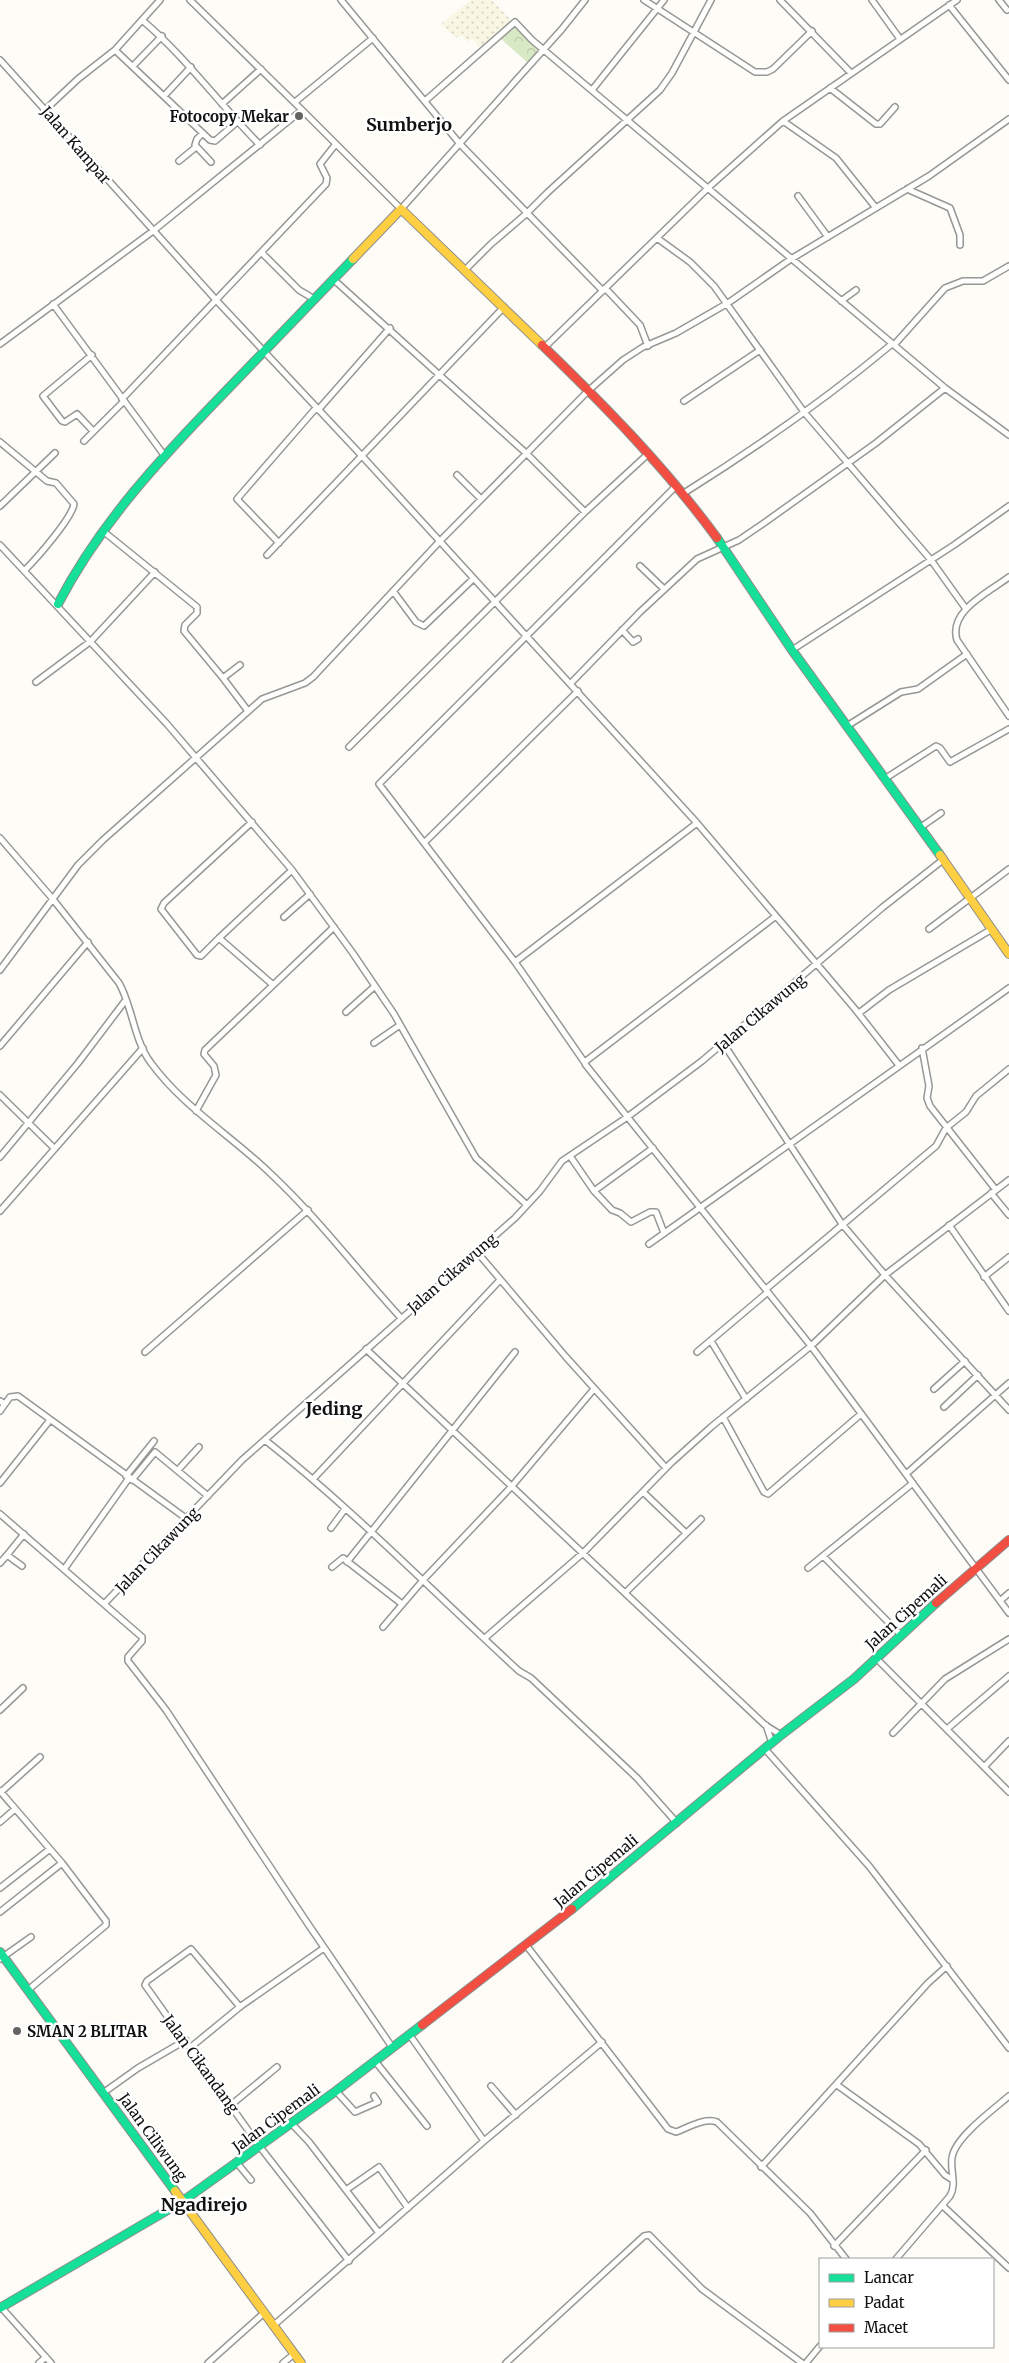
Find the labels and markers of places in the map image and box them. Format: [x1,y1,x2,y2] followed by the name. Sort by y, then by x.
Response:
[170,107,289,126] place label: Fotocopy Mekar
[293,110,305,122] marker: Fotocopy Mekar
[27,2022,148,2041] place label: SMAN 2 BLITAR
[11,2025,23,2037] marker: SMAN 2 BLITAR

